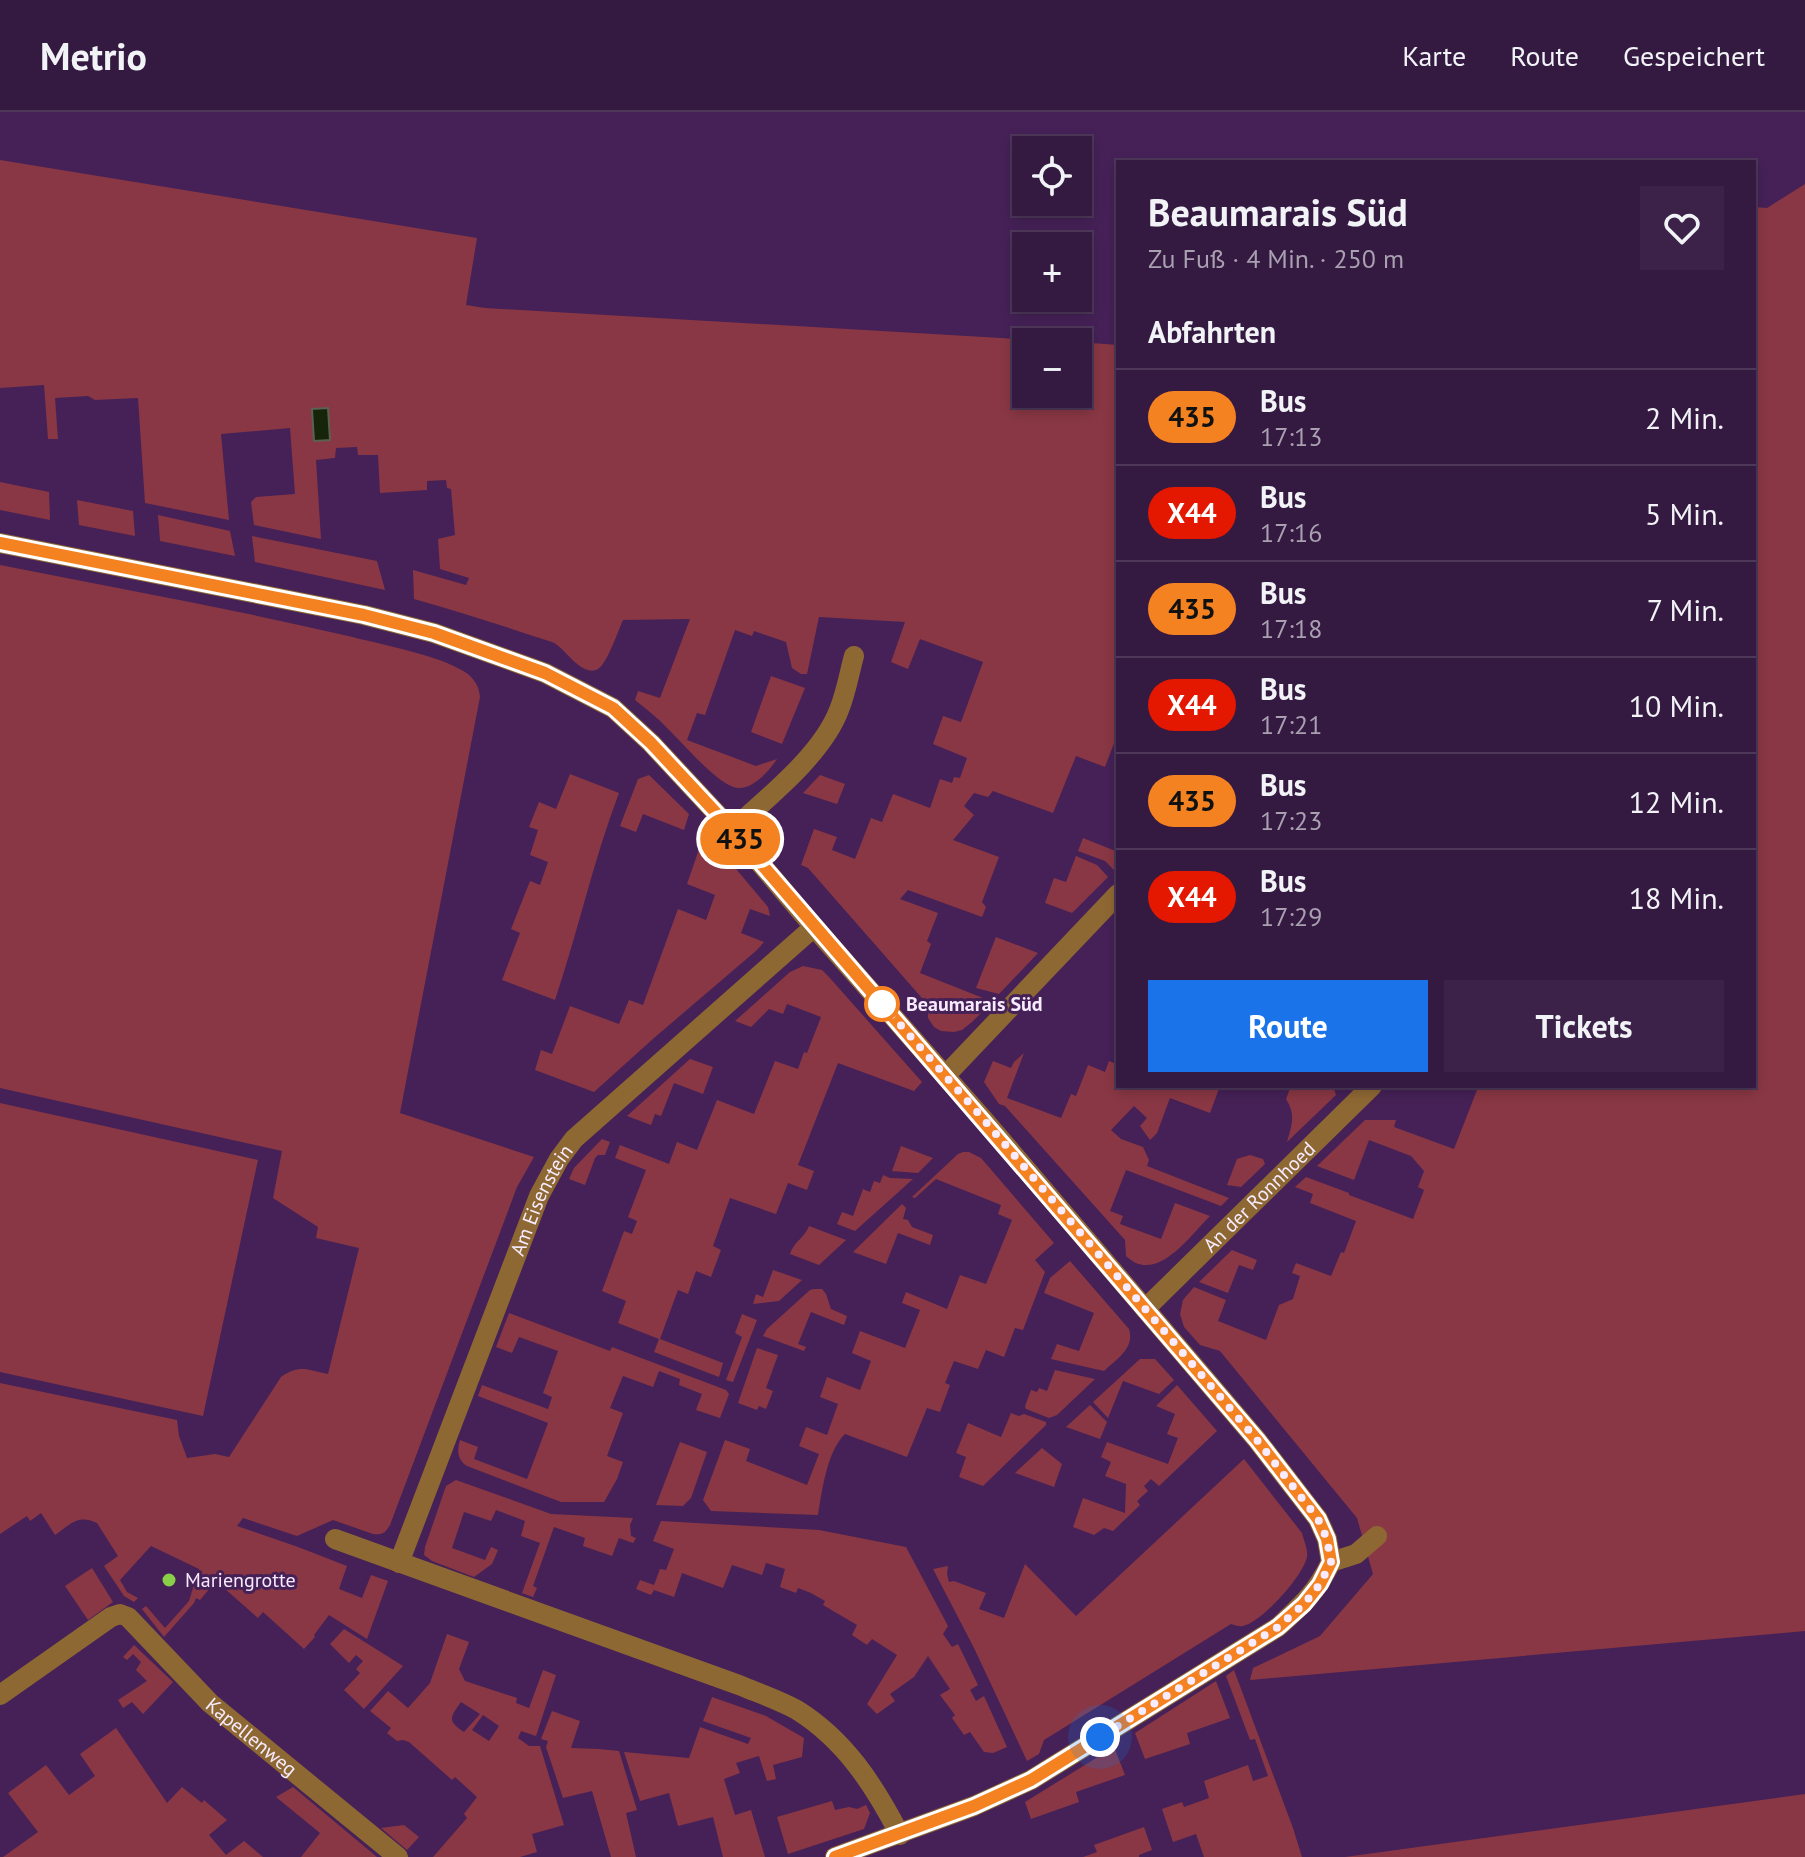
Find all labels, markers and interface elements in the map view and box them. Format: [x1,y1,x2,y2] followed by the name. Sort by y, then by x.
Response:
[40,31,147,80] text: Metrio
[1402,37,1466,74] text: Karte
[1510,37,1579,74] text: Route
[1623,37,1765,74] text: Gespeichert
[1012,136,1092,408] map controls
[1012,136,1092,216] button: locate
[1640,186,1724,270] button: heart
[1148,187,1408,236] text: Beaumarais Süd
[1012,232,1092,312] button: +
[1148,242,1404,275] text: Zu Fuß · 4 Min. · 250 m
[1148,312,1276,351] text: Abfahrten
[1012,328,1092,408] button: −
[1260,381,1307,420] text: Bus
[1168,398,1216,435] text: 435
[1645,398,1724,437] text: 2 Min.
[1260,420,1322,453] text: 17:13
[1260,477,1307,516] text: Bus
[1167,494,1217,531] text: X44
[1645,494,1724,533] text: 5 Min.
[1260,516,1322,549] text: 17:16
[1260,573,1307,612] text: Bus
[1168,590,1216,627] text: 435
[1647,590,1724,629] text: 7 Min.
[1260,612,1322,645] text: 17:18
[1260,669,1307,708] text: Bus
[1167,686,1217,723] text: X44
[1629,686,1724,725] text: 10 Min.
[1260,708,1322,741] text: 17:21
[1260,765,1307,804] text: Bus
[1168,782,1216,819] text: 435
[1629,782,1724,821] text: 12 Min.
[1260,804,1322,837] text: 17:23
[694,813,786,865] line badge: 435
[716,820,764,857] text: 435
[1260,861,1307,900] text: Bus
[1167,878,1217,915] text: X44
[1629,878,1724,917] text: 18 Min.
[1260,900,1322,933] text: 17:29
[1148,980,1428,1072] button: Route
[1444,980,1724,1072] button: Tickets
[865,987,899,1021] marker: Beaumarais Süd
[906,991,1043,1017] place label: Beaumarais Süd
[1197,1136,1321,1258] street label: An der Ronnhoed
[504,1139,579,1260] street label: Am Eisenstein
[185,1567,296,1593] place label: Mariengrotte
[160,1571,178,1589] marker: Mariengrotte
[200,1692,302,1782] street label: Kapellenweg
[1080,1717,1120,1757] your location

